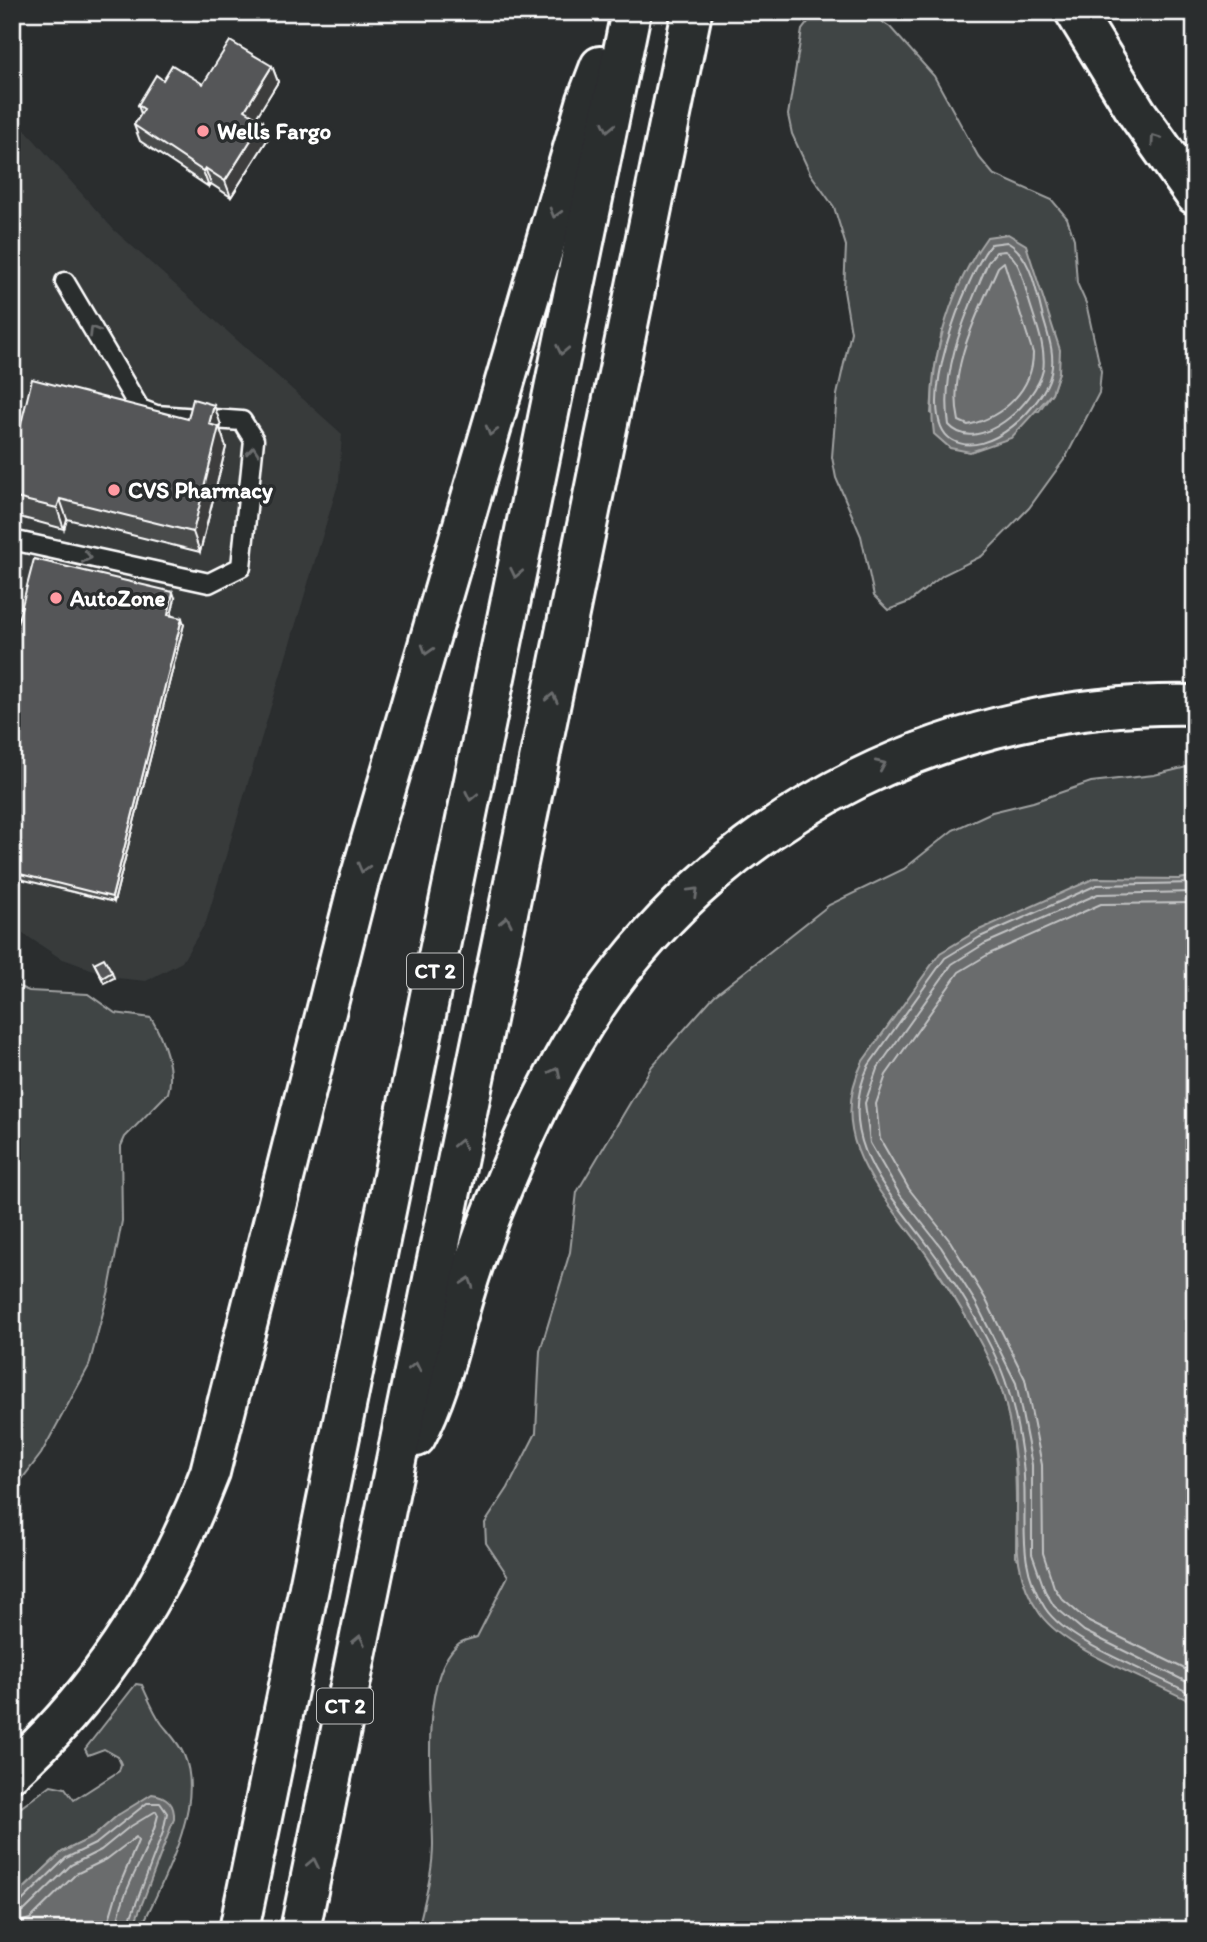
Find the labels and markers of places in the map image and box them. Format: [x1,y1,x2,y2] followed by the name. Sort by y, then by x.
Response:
[217,117,331,145] place label: Wells Fargo
[195,123,211,139] marker: Wells Fargo
[128,476,273,504] place label: CVS Pharmacy
[106,482,122,498] marker: CVS Pharmacy
[69,584,166,612] place label: AutoZone
[48,590,64,606] marker: AutoZone

